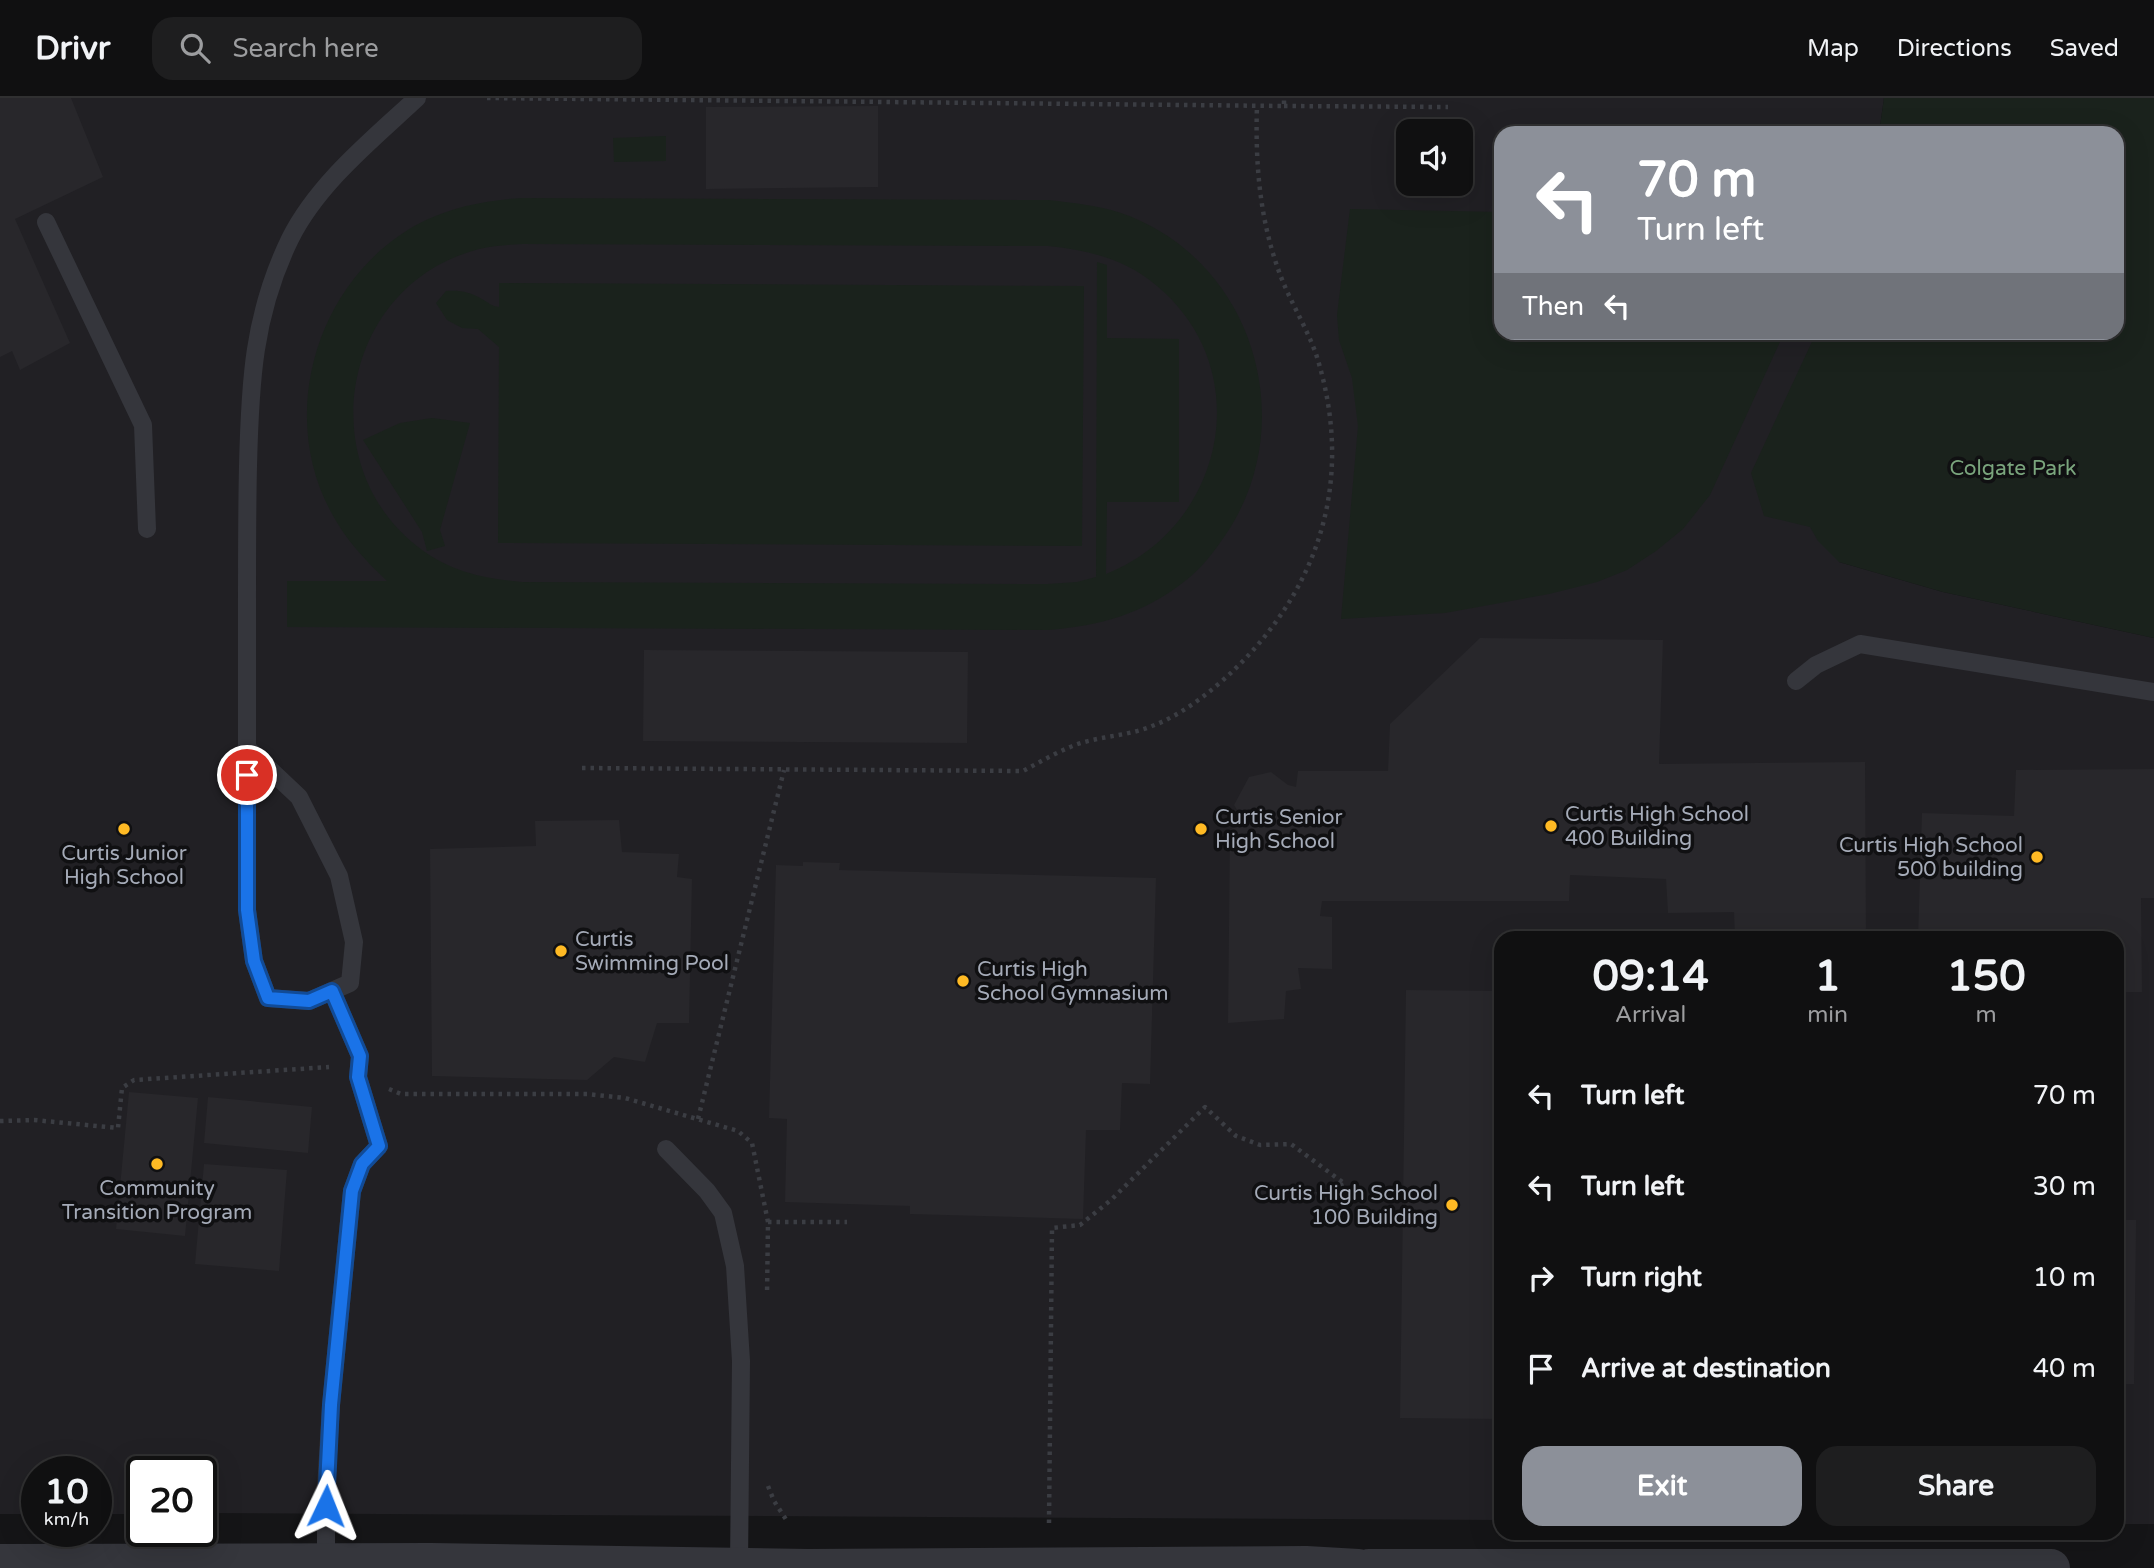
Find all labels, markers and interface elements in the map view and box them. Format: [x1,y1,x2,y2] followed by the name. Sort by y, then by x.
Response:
[152,17,642,80] search box
[35,29,110,68] text: Drivr
[176,29,214,67] icon: search
[232,33,379,64] text: Search here
[1807,34,1859,63] text: Map
[1897,34,2012,63] text: Directions
[2050,34,2119,63] text: Saved
[1396,119,1473,196] map controls
[1396,119,1473,196] button: sound
[1637,151,1756,210] text: 70 m
[1522,154,1613,245] icon: left
[1637,211,1764,249] text: Turn left
[1598,287,1636,325] icon: left
[1522,291,1584,322] text: Then
[1949,456,2077,481] park label: Colgate Park
[217,745,277,805] pin
[228,756,266,794] icon: arrive
[1565,802,1749,851] place label: Curtis High School 400 Building
[1215,805,1343,854] place label: Curtis Senior High School
[1543,818,1559,834] marker: Curtis High School 400 Building
[116,821,132,837] marker: Curtis Junior High School
[1193,821,1209,837] marker: Curtis Senior High School
[1839,833,2023,882] place label: Curtis High School 500 building
[61,841,187,890] place label: Curtis Junior High School
[2029,849,2045,865] marker: Curtis High School 500 building
[575,927,729,976] place label: Curtis Swimming Pool
[553,943,569,959] marker: Curtis Swimming Pool
[1592,951,1709,1002] text: 09:14
[1814,951,1841,1002] text: 1
[1946,951,2026,1002] text: 150
[977,957,1169,1006] place label: Curtis High School Gymnasium
[955,973,971,989] marker: Curtis High School Gymnasium
[1615,1001,1686,1029] text: Arrival
[1807,1001,1848,1029] text: min
[1975,1001,1997,1029] text: m
[1522,1077,1560,1115] icon: left
[1581,1080,1684,1111] text: Turn left
[2033,1080,2096,1111] text: 70 m
[149,1156,165,1172] marker: Community Transition Program
[1522,1168,1560,1206] icon: left
[1581,1171,1684,1202] text: Turn left
[2033,1171,2096,1202] text: 30 m
[62,1176,252,1225] place label: Community Transition Program
[1254,1181,1438,1230] place label: Curtis High School 100 Building
[1444,1197,1460,1213] marker: Curtis High School 100 Building
[1522,1259,1560,1297] icon: right
[1581,1262,1702,1293] text: Turn right
[2033,1262,2096,1293] text: 10 m
[1522,1350,1560,1388] icon: arrive
[1581,1353,1831,1384] text: Arrive at destination
[2033,1353,2096,1384] text: 40 m
[1522,1446,1802,1526] button: Exit
[1816,1446,2096,1526] button: Share
[126,1456,217,1547] speed limit sign: 20
[289,1469,363,1543] position arrow
[45,1471,88,1513] text: 10
[44,1508,89,1530] text: km/h

